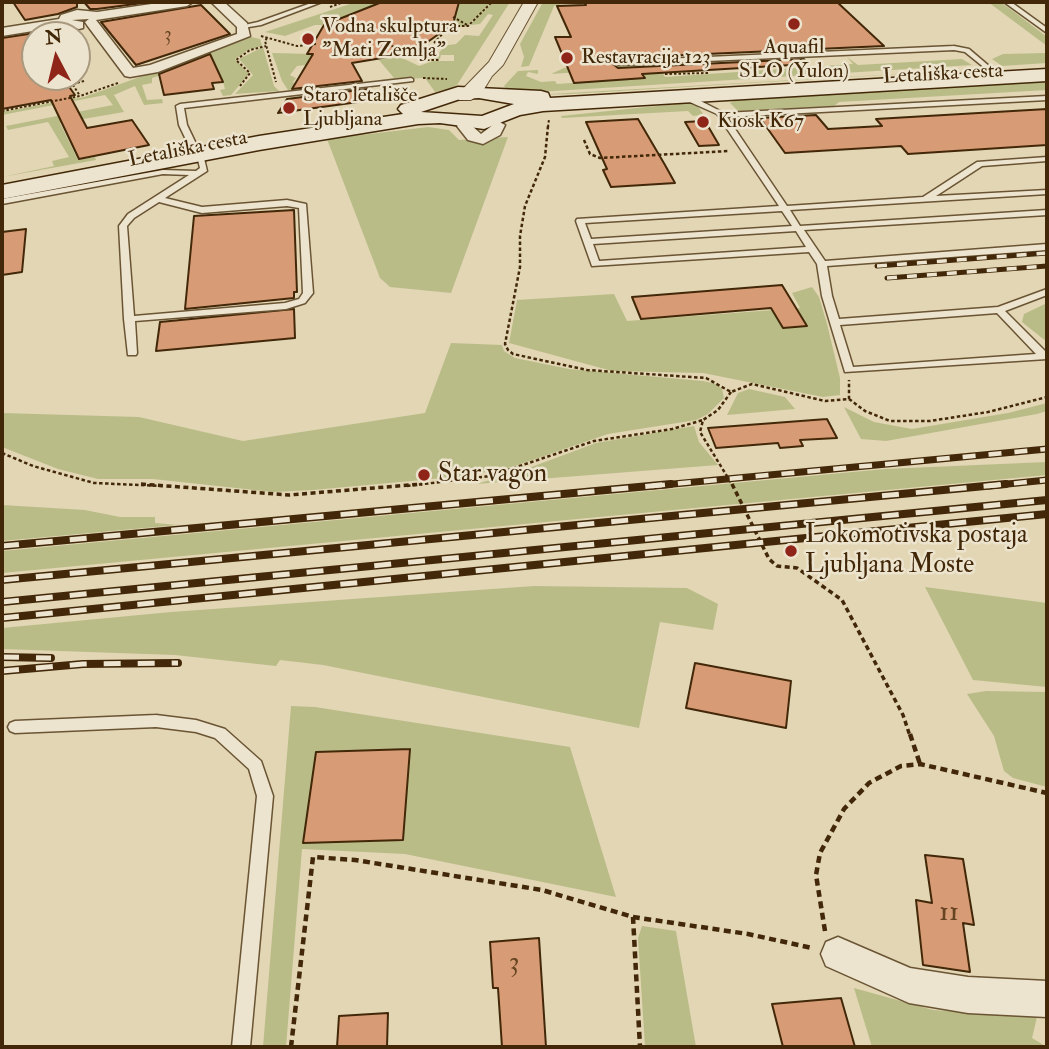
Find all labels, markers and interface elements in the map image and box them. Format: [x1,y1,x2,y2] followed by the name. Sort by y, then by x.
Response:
[322,14,458,64] place label: Vodna skulptura "Mati Zemlja"
[786,16,802,32] marker: Aquafil SLO (Yulon)
[21,21,91,91] north arrow
[44,24,64,50] text: N
[164,25,172,47] house number: 3
[300,31,316,47] marker: Vodna skulptura "Mati Zemlja"
[739,35,849,85] place label: Aquafil SLO (Yulon)
[581,45,711,71] place label: Restavracija 123
[559,50,575,66] marker: Restavracija 123
[882,59,1004,91] street label: Letališka cesta
[303,83,417,133] place label: Staro letališče Ljubljana
[281,100,297,116] marker: Staro letališče Ljubljana
[717,109,804,135] place label: Kiosk K67
[695,114,711,130] marker: Kiosk K67
[126,126,250,174] street label: Letališka cesta
[438,459,547,491] place label: Star vagon
[416,467,432,483] marker: Star vagon
[805,520,1028,582] place label: Lokomotivska postaja Ljubljana Moste
[783,543,799,559] marker: Lokomotivska postaja Ljubljana Moste
[939,897,959,931] house number: 11
[509,947,519,981] house number: 3

